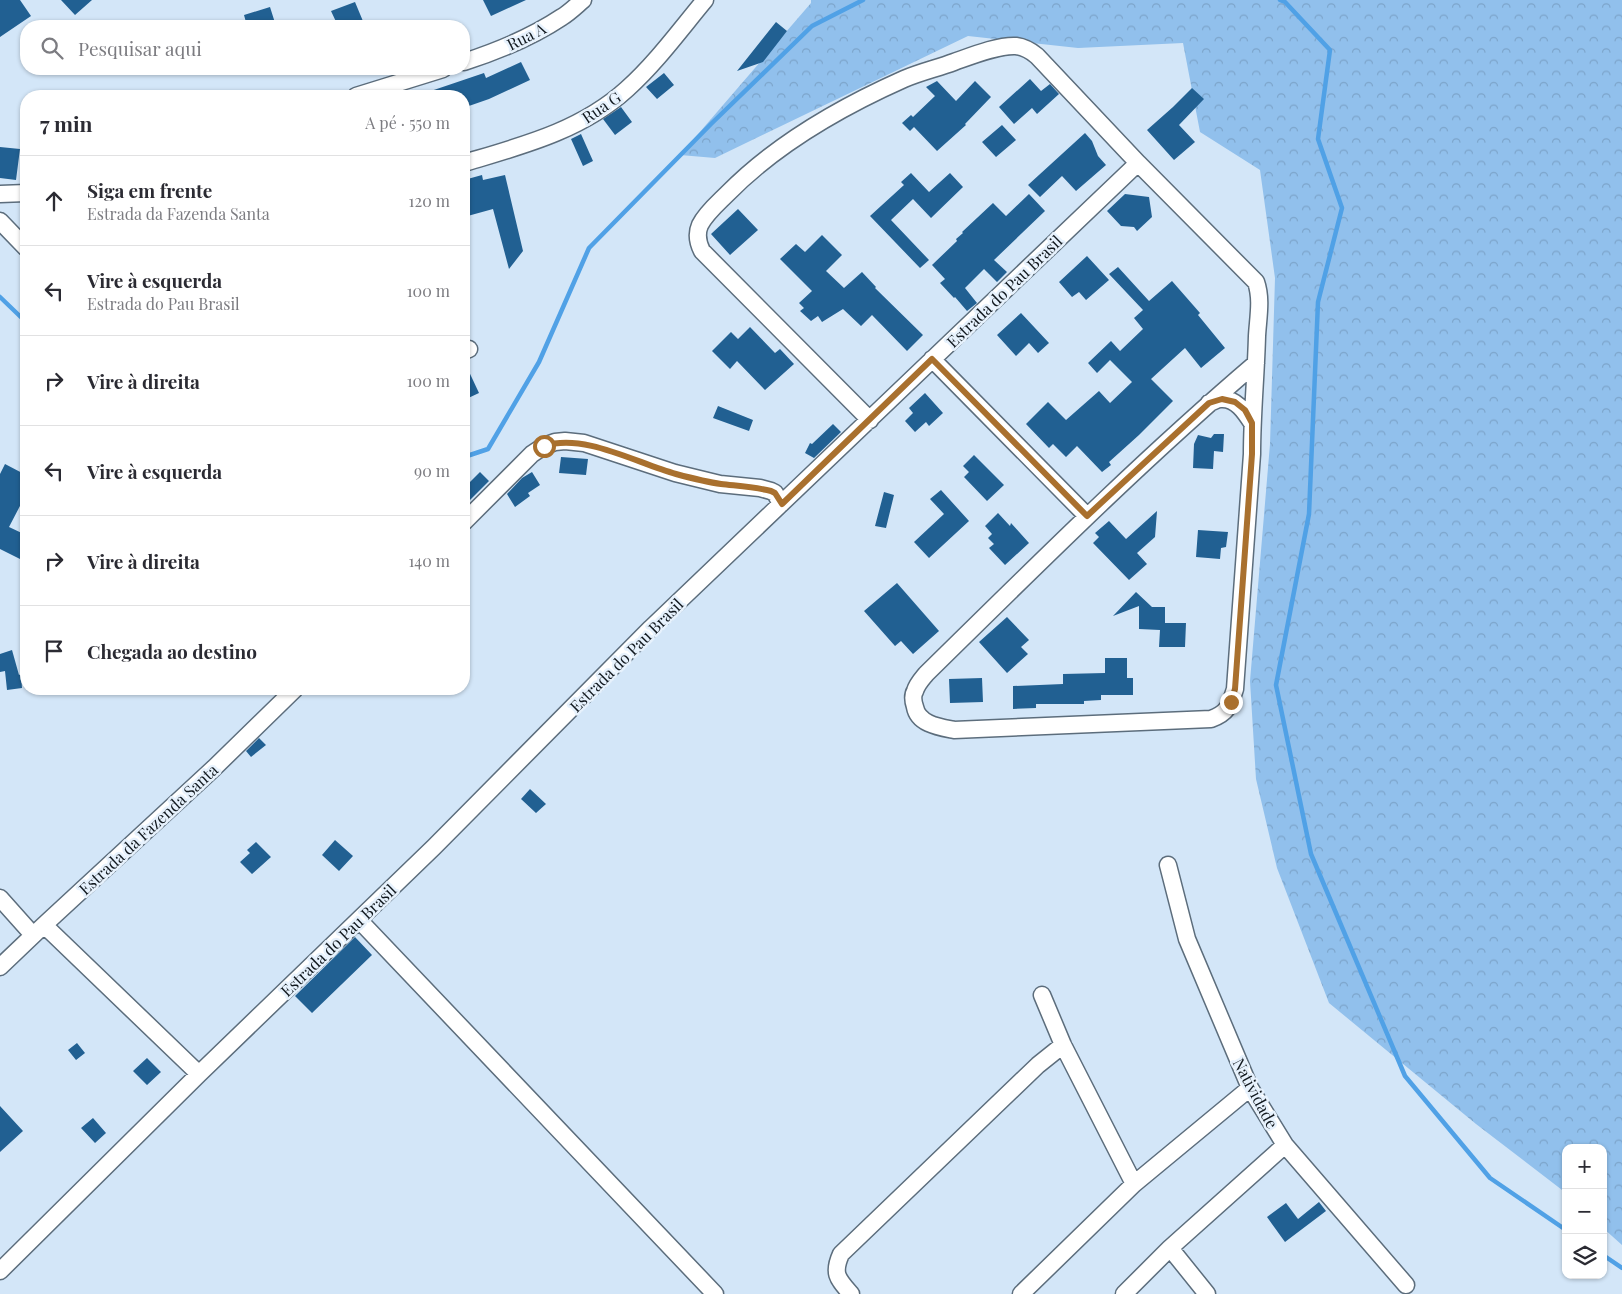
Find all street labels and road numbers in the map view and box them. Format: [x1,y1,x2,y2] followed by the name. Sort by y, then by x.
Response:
[503,17,550,55] street label: Rua A
[577,86,625,128] street label: Rua G
[942,230,1066,352] street label: Estrada do Pau Brasil
[565,593,688,716] street label: Estrada do Pau Brasil
[74,759,222,899] street label: Estrada da Fazenda Santa
[276,879,400,1001] street label: Estrada do Pau Brasil
[1229,1054,1283,1132] street label: Natividade

